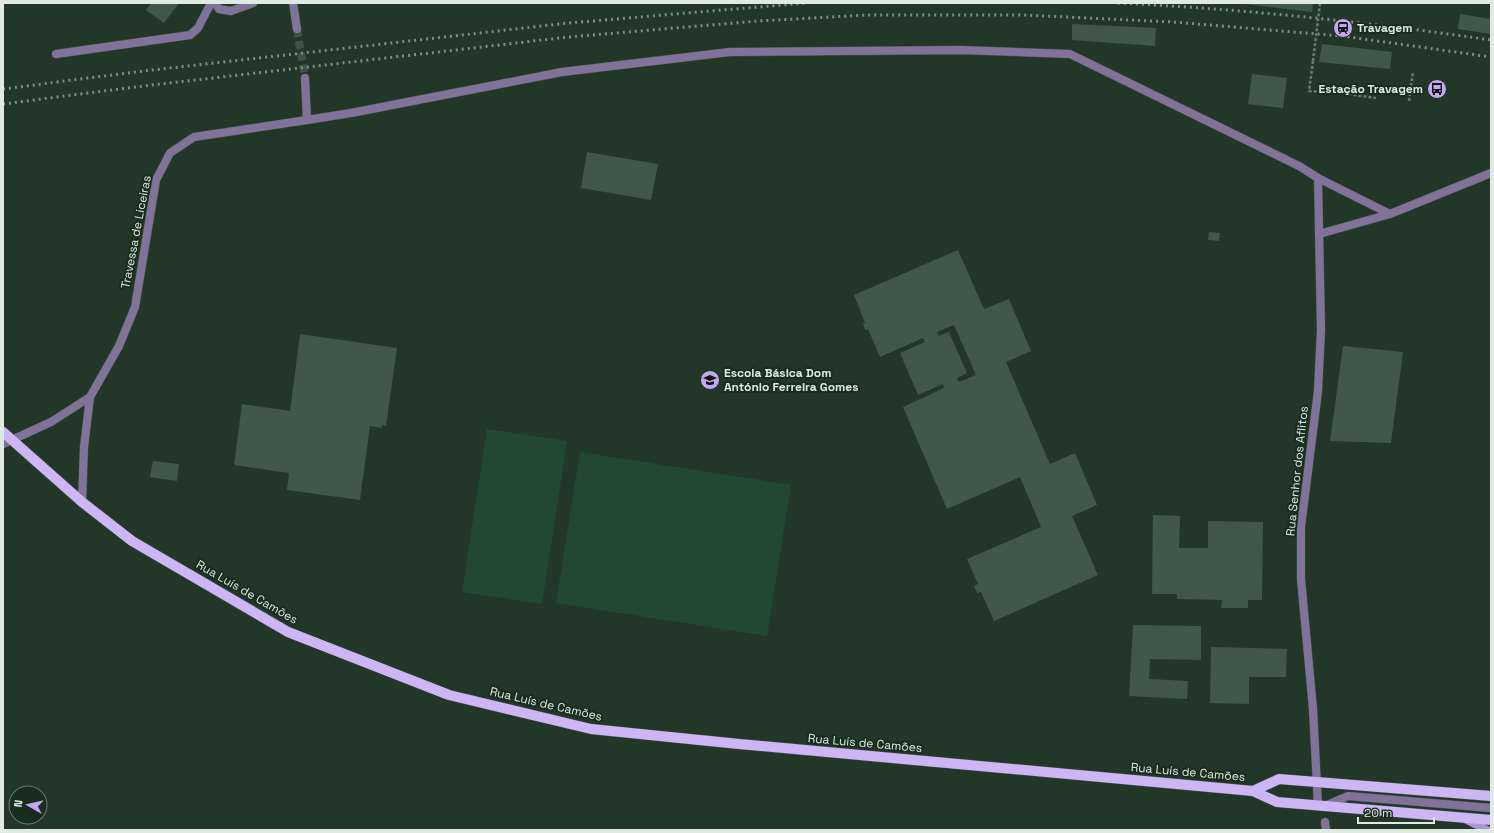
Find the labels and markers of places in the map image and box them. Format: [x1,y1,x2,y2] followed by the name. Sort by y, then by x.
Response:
[1332,17,1354,39] station icon: Travagem
[1357,20,1413,36] place label: Travagem
[1426,78,1448,100] bus stop icon: Estação Travagem
[1318,81,1423,97] place label: Estação Travagem
[724,365,858,395] place label: Escola Básica Dom António Ferreira Gomes
[699,369,721,391] school or university icon: Escola Básica Dom António Ferreira Gomes

